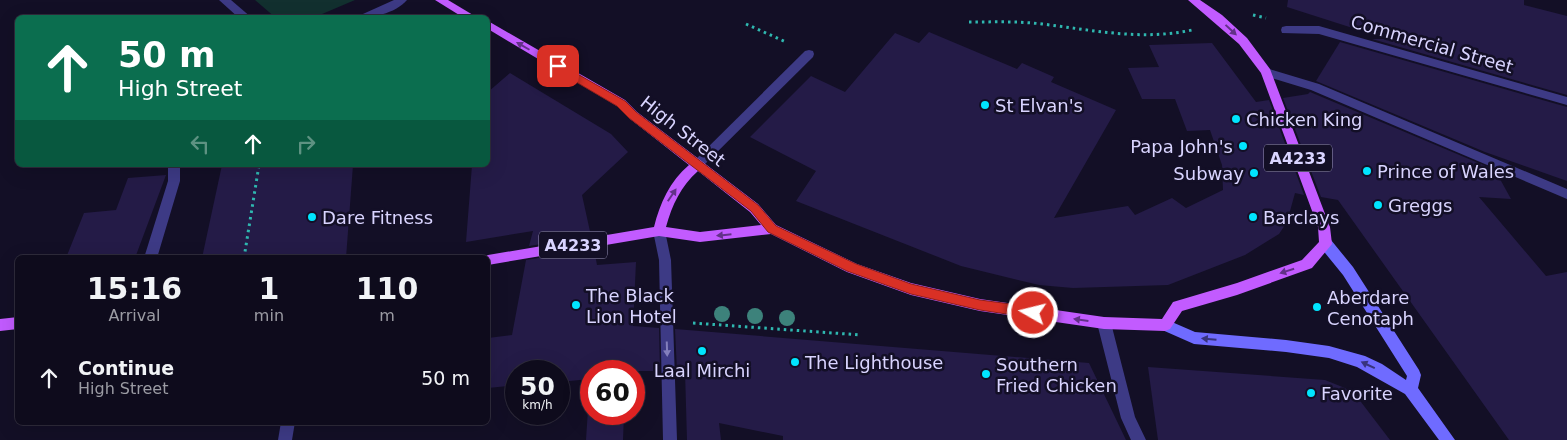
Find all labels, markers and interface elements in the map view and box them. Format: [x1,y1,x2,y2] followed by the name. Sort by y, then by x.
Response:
[1348,11,1516,77] street label: Commercial Street
[1224,24,1236,36] one-way arrow
[35,35,100,100] icon: ahead
[118,35,215,75] text: 50 m
[516,41,529,50] one-way arrow
[537,45,579,87] pin
[544,52,572,80] icon: arrive
[118,76,242,101] text: High Street
[636,91,730,171] street label: High Street
[995,95,1083,116] place label: St Elvan's
[979,99,991,111] marker: St Elvan's
[1246,109,1363,130] place label: Chicken King
[1230,113,1242,125] marker: Chicken King
[186,130,214,158] icon: left
[239,130,267,158] icon: ahead
[292,130,320,158] icon: right
[1130,136,1233,157] place label: Papa John's
[1237,140,1249,152] marker: Papa John's
[1264,144,1332,172] road number: A4233
[1377,161,1514,182] place label: Prince of Wales
[1173,163,1244,184] place label: Subway
[1361,165,1373,177] marker: Prince of Wales
[1248,167,1260,179] marker: Subway
[667,188,677,201] one-way arrow
[1388,195,1452,216] place label: Greggs
[1372,199,1384,211] marker: Greggs
[322,207,433,228] place label: Dare Fitness
[1263,207,1339,228] place label: Barclays
[306,211,318,223] marker: Dare Fitness
[1247,211,1259,223] marker: Barclays
[716,231,732,239] one-way arrow
[539,232,607,258] road number: A4233
[1279,267,1294,275] one-way arrow
[87,271,182,306] text: 15:16
[258,271,279,306] text: 1
[356,271,418,306] text: 110
[585,285,677,327] place label: The Black Lion Hotel
[1006,286,1058,338] position arrow
[1327,287,1414,329] place label: Aberdare Cenotaph
[570,299,582,311] marker: The Black Lion Hotel
[1311,301,1323,313] marker: Aberdare Cenotaph
[108,306,160,325] text: Arrival
[254,306,284,325] text: min
[379,306,395,325] text: m
[1073,316,1089,324] one-way arrow
[1201,335,1217,343] one-way arrow
[663,341,671,357] one-way arrow
[696,345,708,357] marker: Laal Mirchi
[804,352,943,373] place label: The Lighthouse
[996,354,1117,396] place label: Southern Fried Chicken
[789,356,801,368] marker: The Lighthouse
[78,357,174,379] text: Continue
[580,360,645,425] speed limit sign: 60
[654,360,750,381] place label: Laal Mirchi
[1361,361,1375,369] one-way arrow
[35,364,63,392] icon: ahead
[421,367,470,389] text: 50 m
[980,368,992,380] marker: Southern Fried Chicken
[520,372,555,401] text: 50
[78,379,168,398] text: High Street
[1321,383,1393,404] place label: Favorite
[1305,387,1317,399] marker: Favorite
[522,398,553,412] text: km/h

